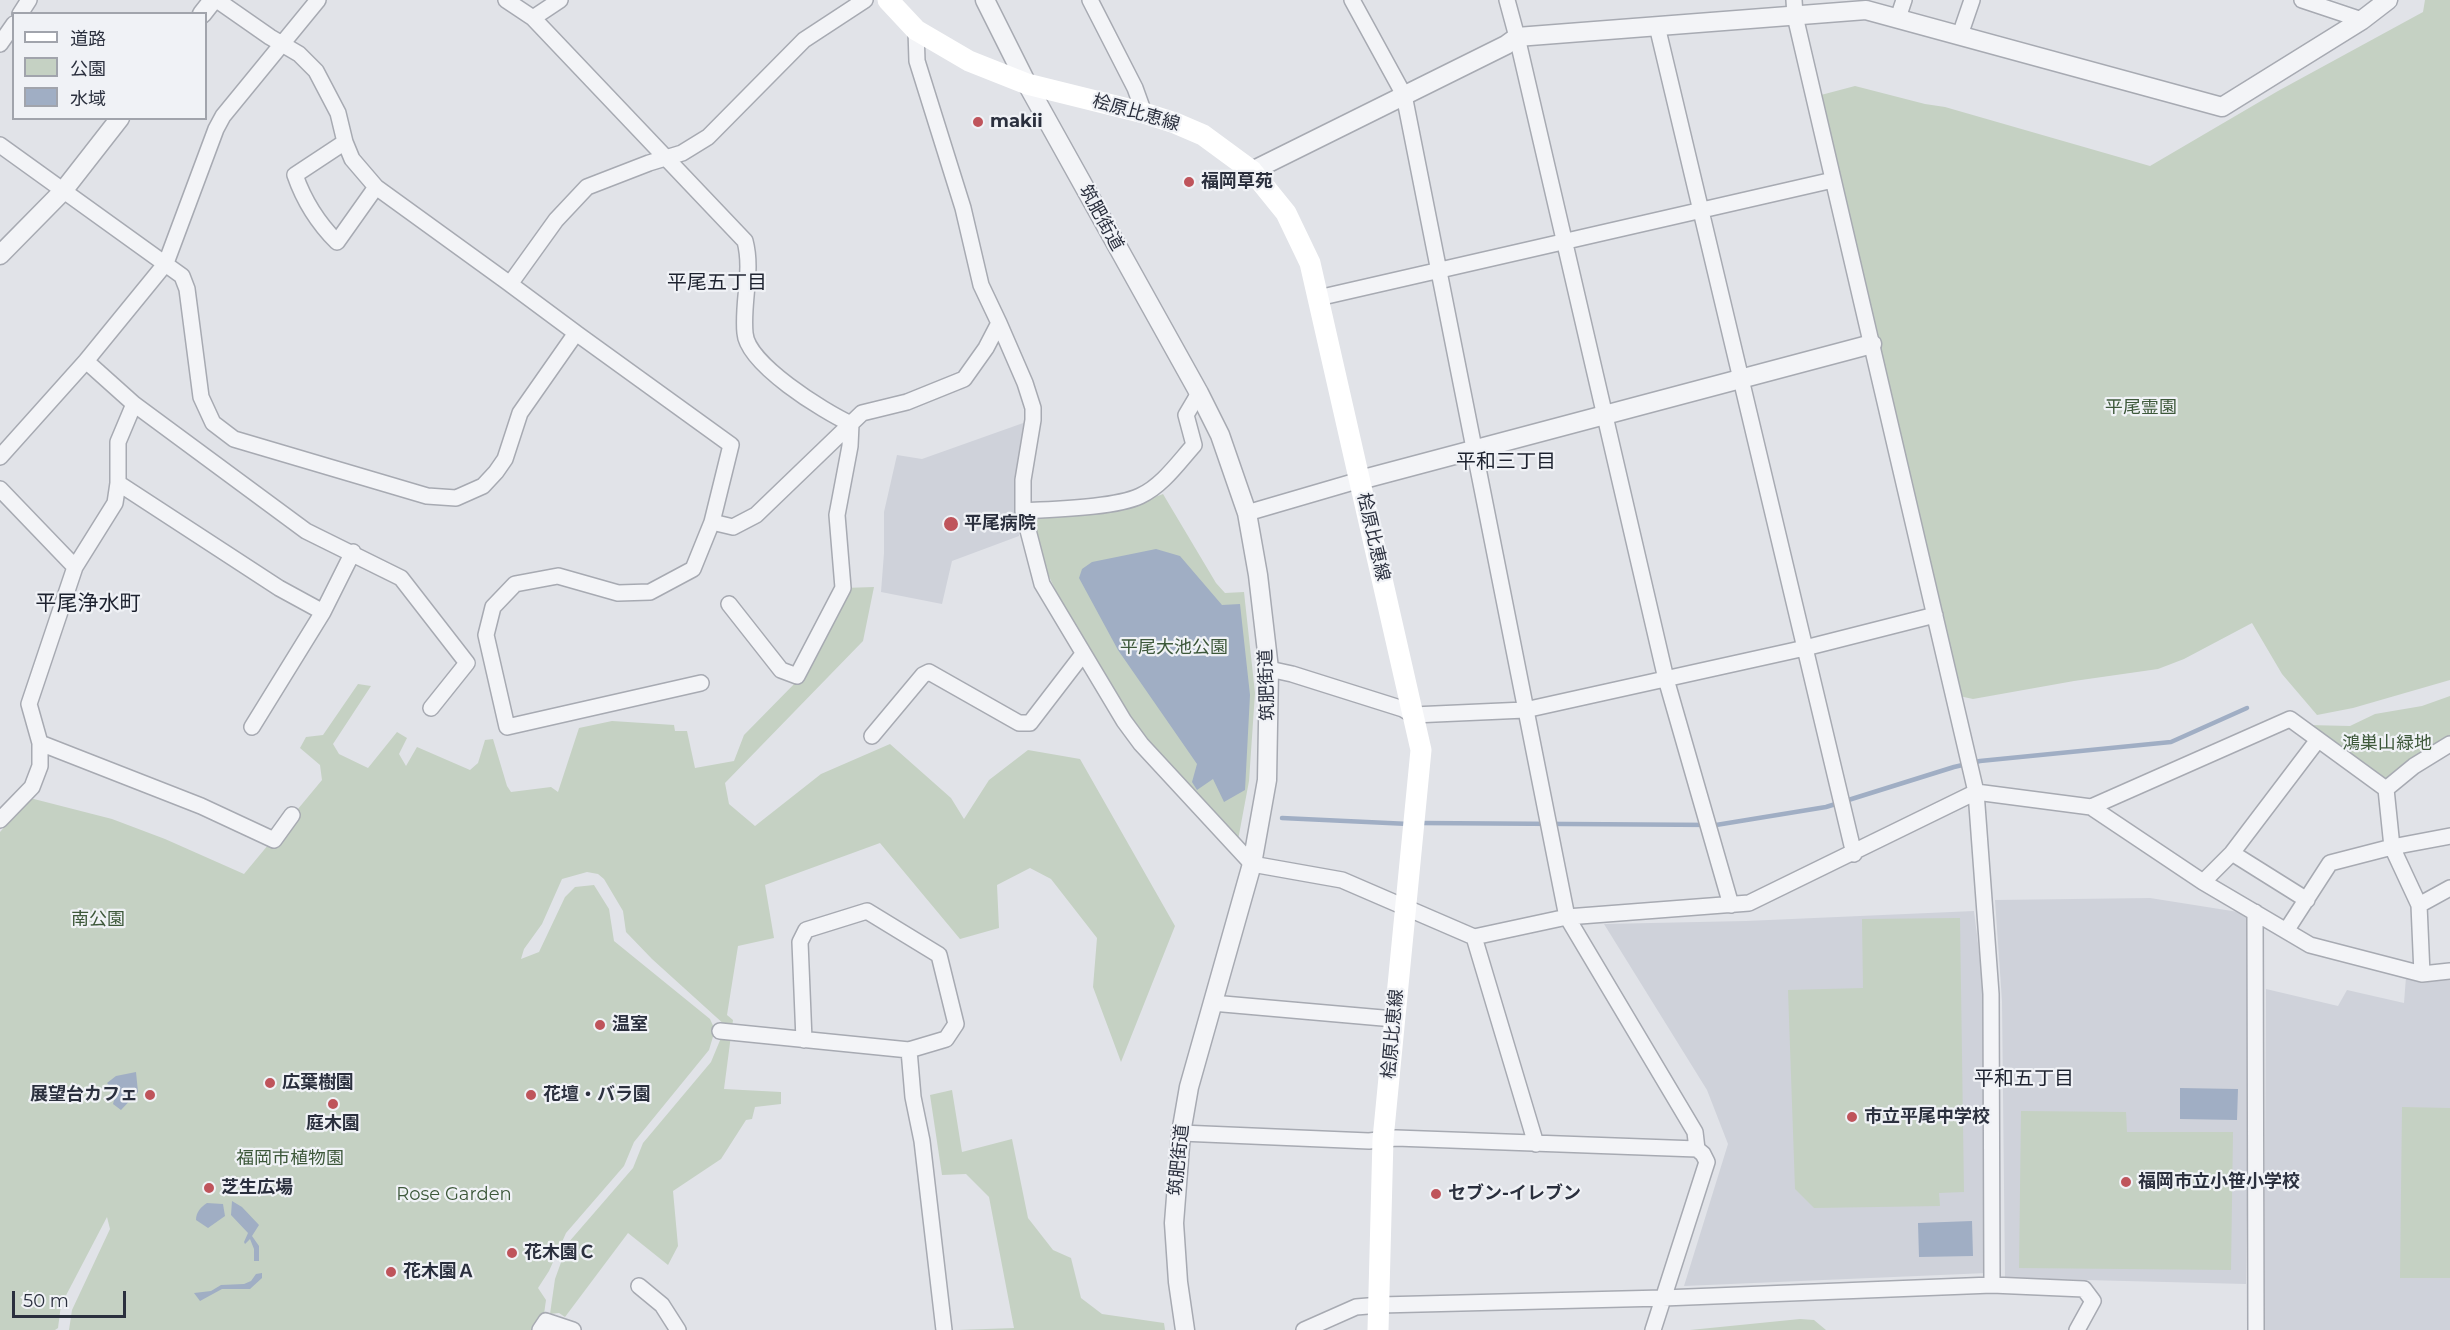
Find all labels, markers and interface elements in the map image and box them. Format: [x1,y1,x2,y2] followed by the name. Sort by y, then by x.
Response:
[12,12,207,120] legend
[70,28,106,50] text: 道路
[70,58,106,80] text: 公園
[70,88,106,110] text: 水域
[1090,90,1182,136] street label: 桧原比恵線
[990,111,1043,133] place label: makii
[971,115,985,129] marker: makii
[1201,171,1273,193] place label: 福岡草苑
[1182,175,1196,189] marker: 福岡草苑
[1074,181,1128,255] street label: 筑肥街道
[667,271,767,295] district label: 平尾五丁目
[2105,397,2177,419] park label: 平尾霊園
[1456,450,1556,474] district label: 平和三丁目
[1352,491,1394,583] street label: 桧原比恵線
[964,513,1036,535] place label: 平尾病院
[942,515,960,533] marker: 平尾病院
[36,591,140,617] district label: 平尾浄水町
[1120,637,1228,659] park label: 平尾大池公園
[1255,649,1279,721] street label: 筑肥街道
[2342,733,2432,755] park label: 鴻巣山緑地
[71,909,125,931] park label: 南公園
[1378,988,1408,1080] street label: 桧原比恵線
[612,1014,648,1036] place label: 温室
[593,1018,607,1032] marker: 温室
[1974,1067,2074,1091] district label: 平和五丁目
[282,1072,354,1094] place label: 広葉樹園
[263,1076,277,1090] marker: 広葉樹園
[30,1084,138,1106] place label: 展望台カフェ
[543,1084,651,1106] place label: 花壇・バラ園
[143,1088,157,1102] marker: 展望台カフェ
[524,1088,538,1102] marker: 花壇・バラ園
[326,1097,340,1111] marker: 庭木園
[1864,1106,1990,1128] place label: 市立平尾中学校
[1845,1110,1859,1124] marker: 市立平尾中学校
[306,1113,360,1135] place label: 庭木園
[1164,1123,1194,1197] street label: 筑肥街道
[236,1148,344,1170] park label: 福岡市植物園
[2138,1171,2300,1193] place label: 福岡市立小笹小学校
[2119,1175,2133,1189] marker: 福岡市立小笹小学校
[221,1177,293,1199] place label: 芝生広場
[202,1181,216,1195] marker: 芝生広場
[1448,1183,1581,1205] place label: セブン-イレブン
[396,1184,512,1206] park label: Rose Garden
[1429,1187,1443,1201] marker: セブン-イレブン
[524,1242,596,1264] place label: 花木園Ｃ
[505,1246,519,1260] marker: 花木園Ｃ
[403,1261,475,1283] place label: 花木園Ａ
[384,1265,398,1279] marker: 花木園Ａ
[15,1279,129,1317] scale bar
[23,1290,69,1312] text: 50 m

